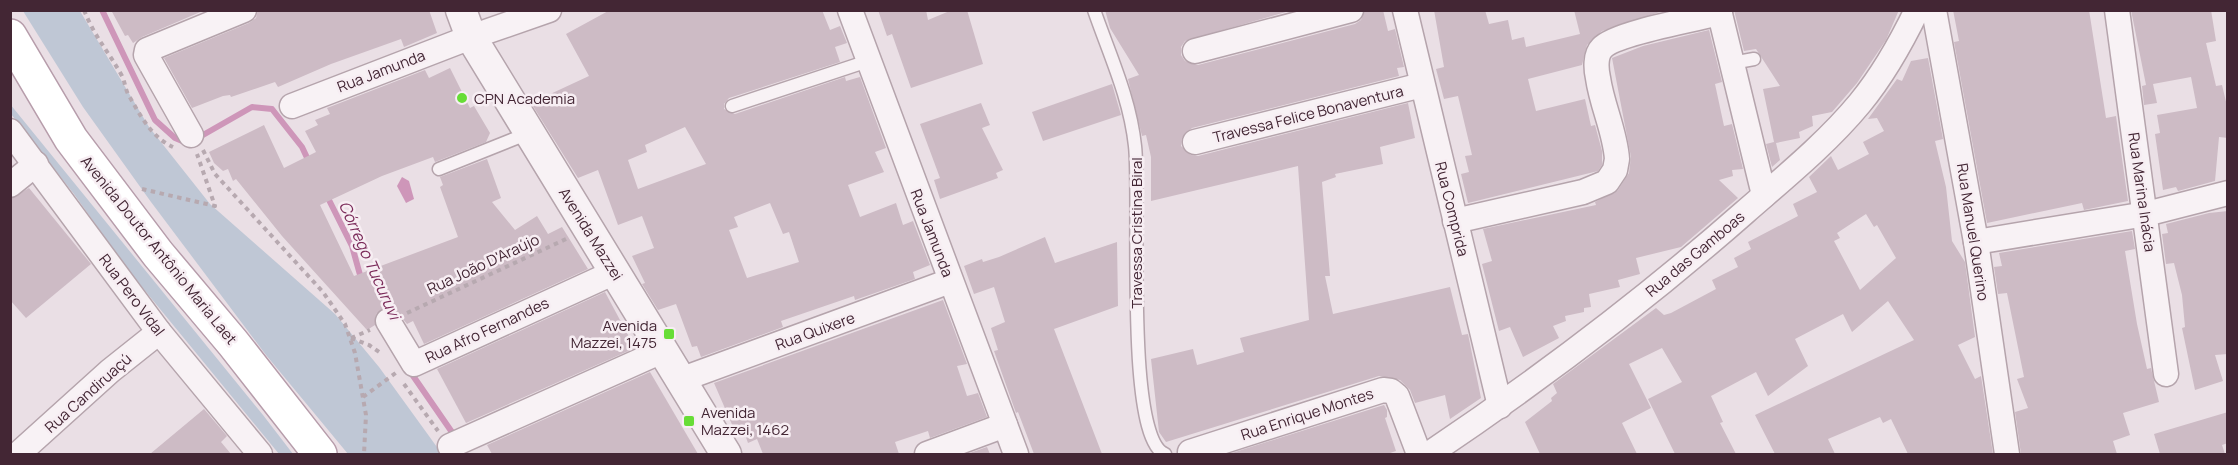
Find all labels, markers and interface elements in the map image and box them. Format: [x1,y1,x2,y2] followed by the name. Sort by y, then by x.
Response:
[334,45,428,97] street label: Rua Jamunda
[1211,80,1405,148] street label: Travessa Felice Bonaventura
[474,88,575,109] place label: CPN Academia
[455,91,469,105] marker: CPN Academia
[2123,131,2161,253] street label: Rua Marina Inácia
[76,151,242,349] street label: Avenida Doutor Antônio Maria Laet
[1126,157,1147,309] street label: Travessa Cristina Biral
[1430,159,1474,259] street label: Rua Comprida
[1952,162,1994,302] street label: Rua Manuel Querino
[554,184,628,284] street label: Avenida Mazzei
[906,186,958,280] street label: Rua Jamunda
[334,197,407,325] water label: Córrego Tucuruvi
[1641,206,1749,302] street label: Rua das Gamboas
[423,229,543,299] street label: Rua João D'Araújo
[94,250,170,340] street label: Rua Pero Vidal
[422,292,552,368] street label: Rua Afro Fernandes
[772,307,858,355] street label: Rua Quixere
[571,315,657,353] place label: Avenida Mazzei, 1475
[662,327,676,341] marker: Avenida Mazzei, 1475
[40,348,136,438] street label: Rua Candiruaçú
[1238,383,1376,445] street label: Rua Enrique Montes
[701,402,789,440] place label: Avenida Mazzei, 1462
[682,414,696,428] marker: Avenida Mazzei, 1462

